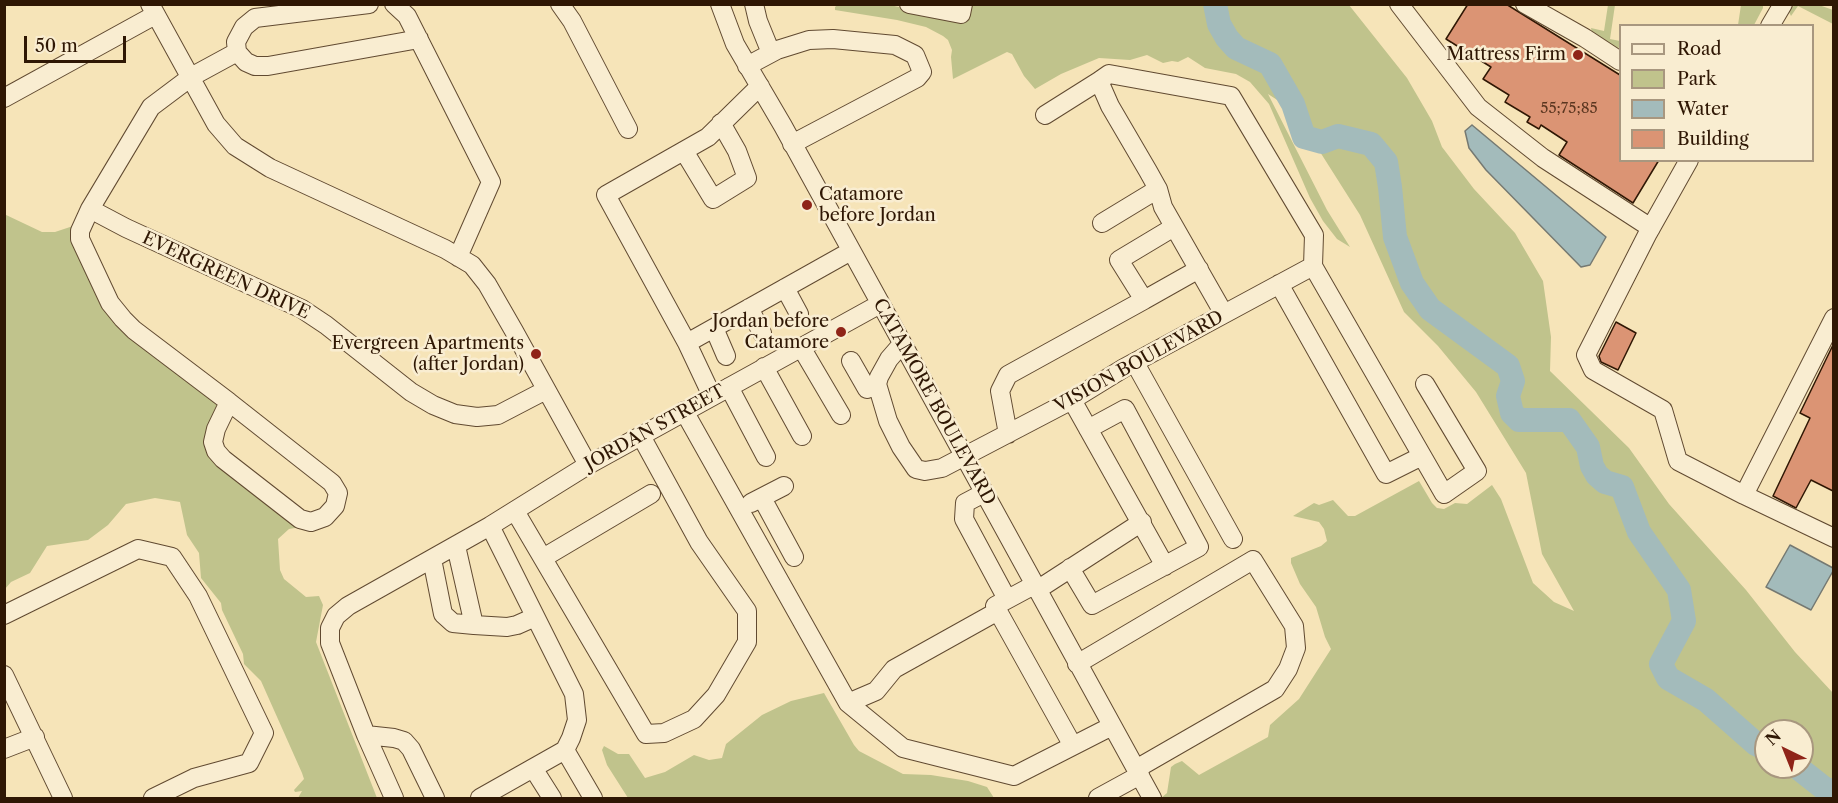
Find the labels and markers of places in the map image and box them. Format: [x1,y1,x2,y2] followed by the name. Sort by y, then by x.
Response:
[1446,44,1566,66] place label: Mattress Firm
[1571,48,1585,62] marker: Mattress Firm
[819,184,936,226] place label: Catamore before Jordan
[800,198,814,212] marker: Catamore before Jordan
[712,311,829,354] place label: Jordan before Catamore
[834,325,848,339] marker: Jordan before Catamore
[332,333,524,376] place label: Evergreen Apartments (after Jordan)
[529,347,543,361] marker: Evergreen Apartments (after Jordan)

